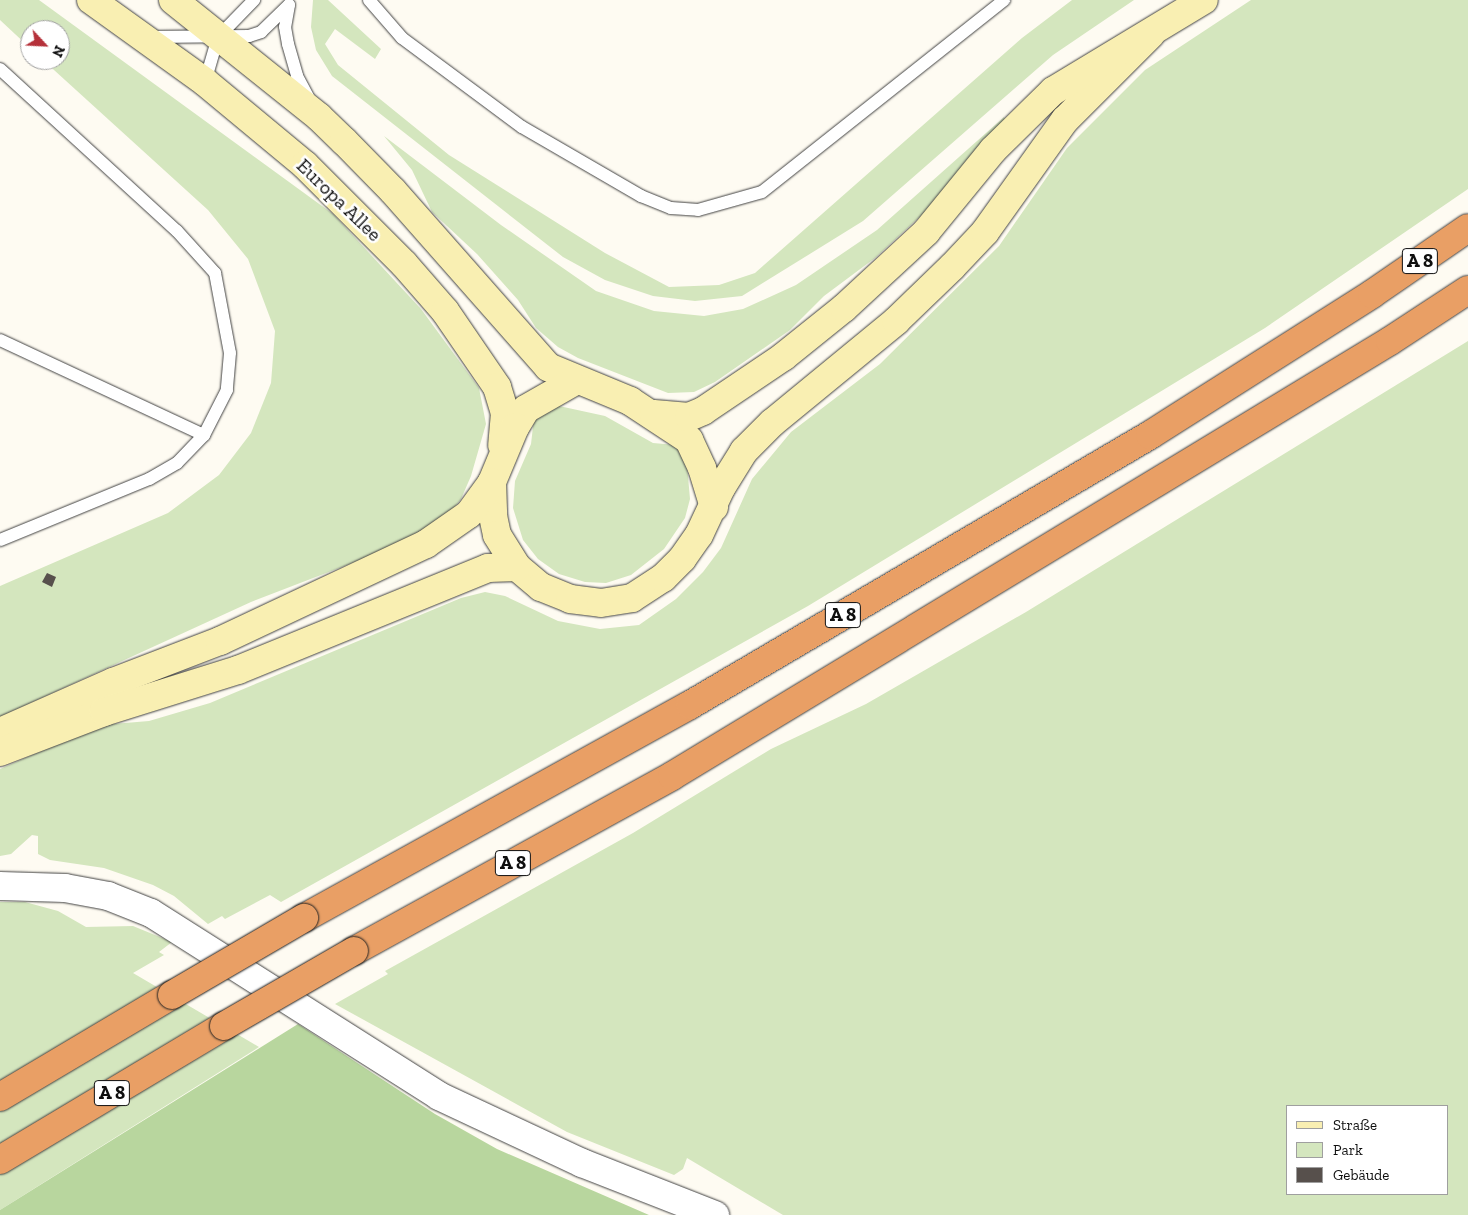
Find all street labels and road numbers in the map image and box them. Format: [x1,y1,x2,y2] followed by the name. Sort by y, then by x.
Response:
[291,153,387,247] street label: Europa Allee
[1401,245,1439,278] road number: A 8
[824,598,862,632] road number: A 8
[494,846,532,880] road number: A 8
[93,1076,131,1110] road number: A 8

